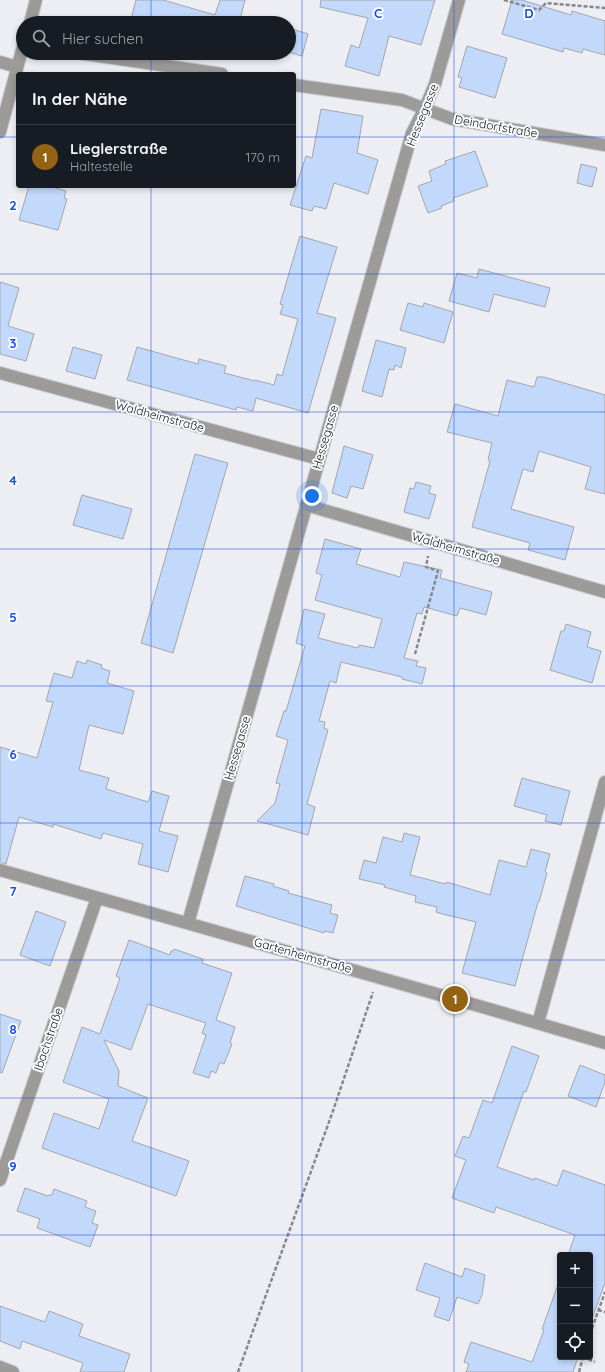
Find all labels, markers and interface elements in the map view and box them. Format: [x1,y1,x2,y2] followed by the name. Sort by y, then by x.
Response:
[374,5,382,21] text: C
[524,5,534,21] text: D
[16,16,296,60] search box
[30,27,52,49] icon: search
[62,29,143,48] text: Hier suchen
[403,81,441,148] street label: Hessegasse
[32,88,128,109] text: In der Nähe
[453,111,539,141] street label: Deindorfstraße
[70,139,168,158] text: Lieglerstraße
[42,149,48,165] text: 1
[245,149,280,165] text: 170 m
[70,158,133,174] text: Haltestelle
[9,197,17,213] text: 2
[10,335,17,351] text: 3
[114,397,206,435] street label: Waldheimstraße
[309,403,341,471] street label: Hessegasse
[9,472,17,488] text: 4
[302,486,322,506] your location
[410,528,502,568] street label: Waldheimstraße
[9,609,17,625] text: 5
[221,714,253,782] street label: Hessegasse
[9,746,17,762] text: 6
[9,883,17,899] text: 7
[253,934,354,976] street label: Gartenheimstraße
[442,984,468,1014] pin: 1
[30,1005,66,1073] street label: Ibachstraße
[9,1021,17,1037] text: 8
[9,1158,17,1174] text: 9
[557,1252,593,1360] map controls
[557,1252,593,1288] button: +
[557,1288,593,1324] button: −
[557,1324,593,1360] button: locate

